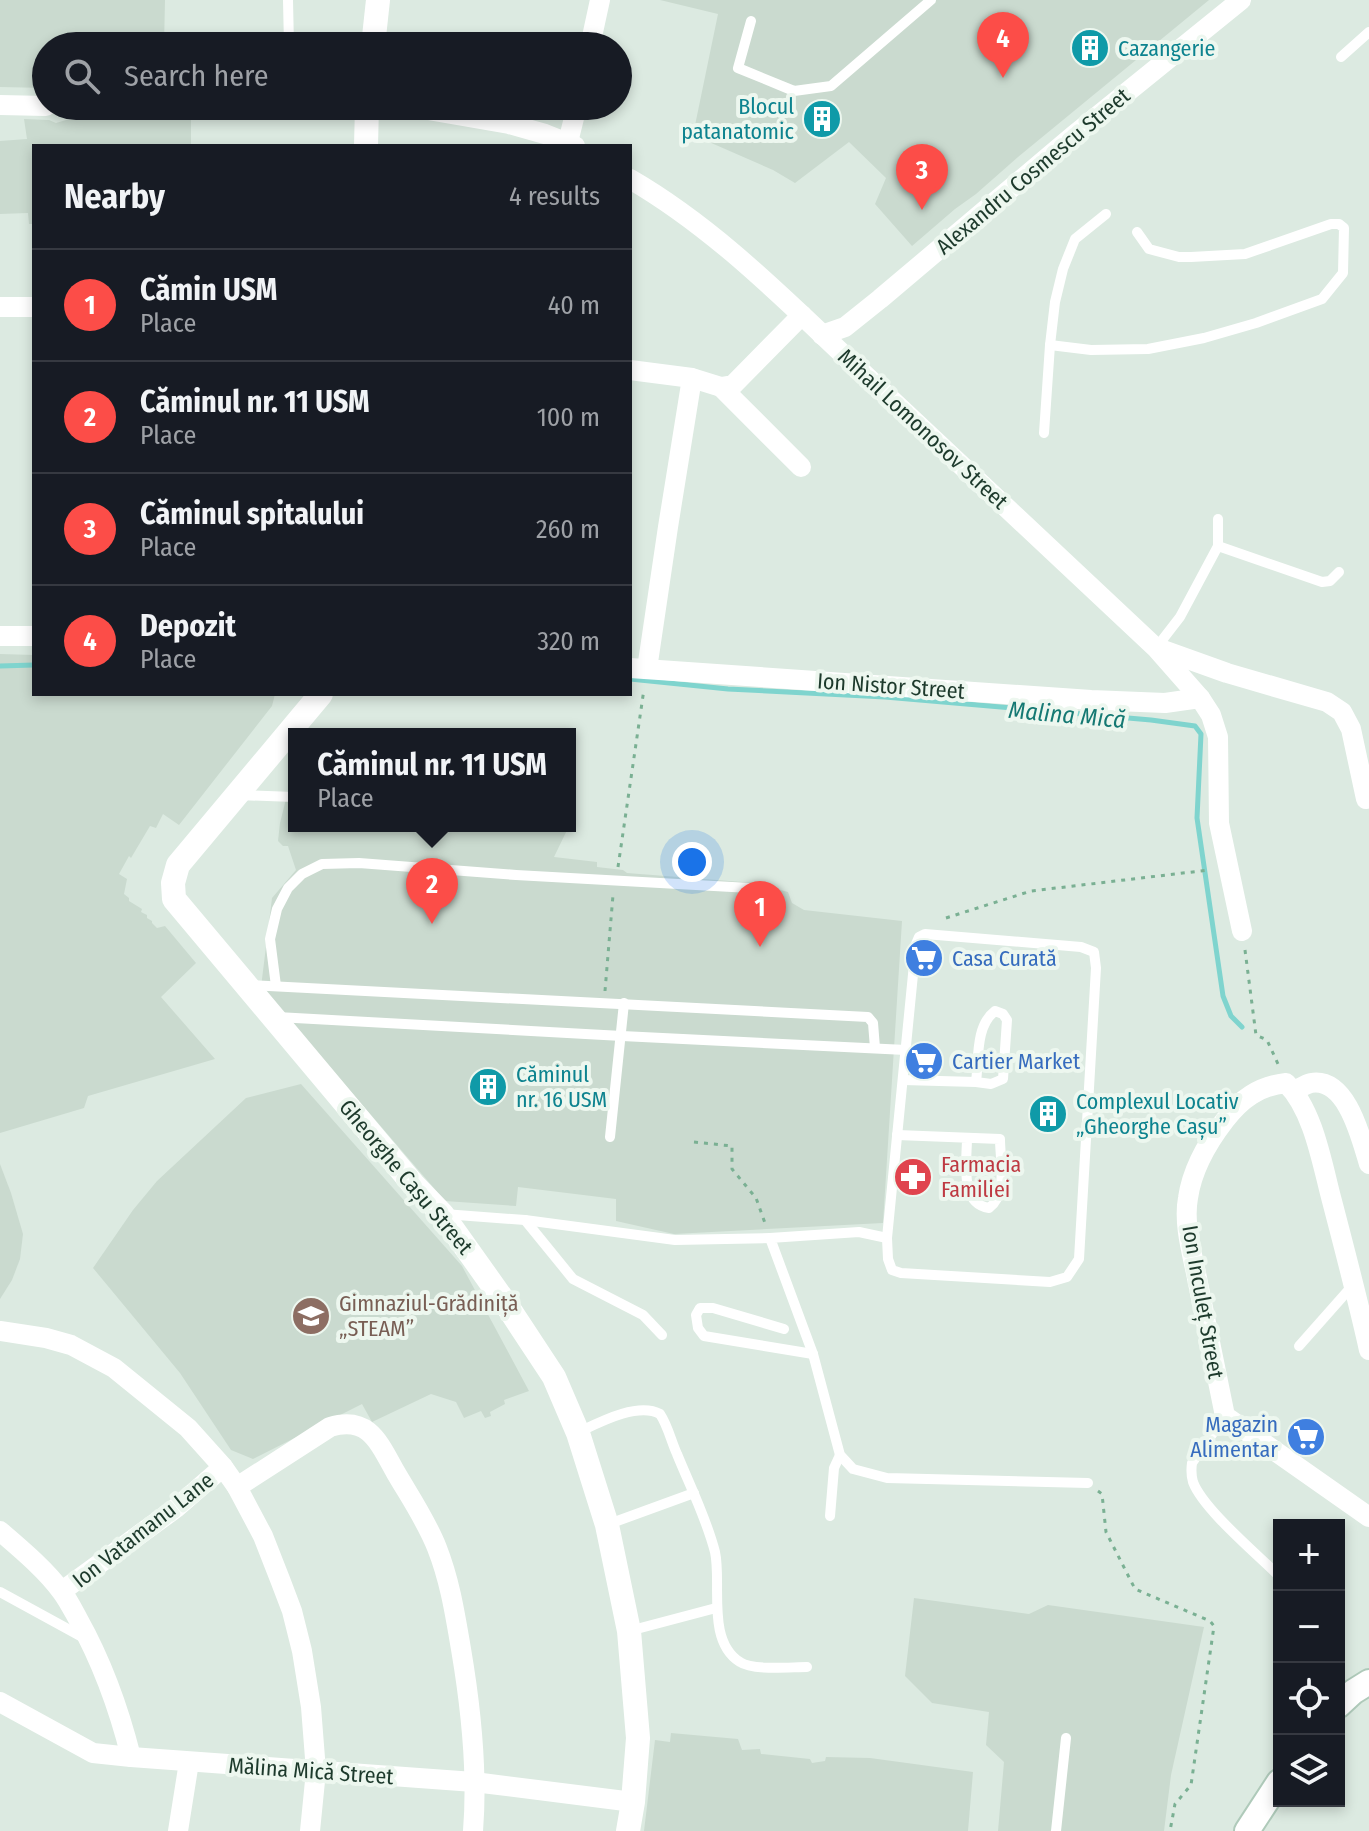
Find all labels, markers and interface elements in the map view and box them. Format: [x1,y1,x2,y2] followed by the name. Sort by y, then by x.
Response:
[977,12,1029,78] pin: 4
[1069,27,1111,69] building icon: Cazangerie
[32,32,632,120] search box
[1118,35,1215,62] place label: Cazangerie
[60,54,104,98] icon: search
[124,58,269,94] text: Search here
[931,82,1136,260] street label: Alexandru Cosmescu Street
[681,93,795,145] place label: Blocul patanatomic
[801,98,843,140] building icon: Blocul patanatomic
[896,144,948,210] pin: 3
[64,176,165,217] text: Nearby
[509,181,600,212] text: 4 results
[140,272,277,308] text: Cămin USM
[85,290,96,321] text: 1
[548,290,600,321] text: 40 m
[140,308,196,339] text: Place
[832,343,1014,515] street label: Mihail Lomonosov Street
[140,384,370,420] text: Căminul nr. 11 USM
[84,402,96,433] text: 2
[537,402,600,433] text: 100 m
[140,420,196,451] text: Place
[140,496,364,532] text: Căminul spitalului
[84,514,96,545] text: 3
[536,514,600,545] text: 260 m
[140,532,196,563] text: Place
[140,608,236,644] text: Depozit
[83,626,97,657] text: 4
[537,626,600,657] text: 320 m
[140,644,196,675] text: Place
[816,667,966,705] street label: Ion Nistor Street
[1007,696,1127,734] water label: Malina Mică
[288,728,576,832] popup
[317,747,547,783] text: Căminul nr. 11 USM
[317,783,374,814] text: Place
[672,842,712,882] your location
[406,858,458,924] pin: 2
[734,881,786,947] pin: 1
[903,937,945,979] supermarket icon: Casa Curată
[952,945,1057,972] place label: Casa Curată
[903,1040,945,1082] supermarket icon: Cartier Market
[952,1048,1081,1075] place label: Cartier Market
[516,1061,607,1113] place label: Căminul nr. 16 USM
[467,1066,509,1108] building icon: Căminul nr. 16 USM
[1076,1088,1239,1140] place label: Complexul Locativ „Gheorghe Cașu”
[1027,1093,1069,1135] building icon: Complexul Locativ „Gheorghe Cașu”
[333,1094,479,1260] street label: Gheorghe Cașu Street
[941,1151,1021,1203] place label: Farmacia Familiei
[892,1156,934,1198] pharmacy icon: Farmacia Familiei
[1176,1223,1230,1382] street label: Ion Inculeț Street
[339,1290,519,1342] place label: Gimnaziul-Grădiniță „STEAM”
[290,1295,332,1337] school or university icon: Gimnaziul-Grădiniță „STEAM”
[1190,1411,1278,1463] place label: Magazin Alimentar
[1285,1416,1327,1458] supermarket icon: Magazin Alimentar
[67,1466,219,1594] street label: Ion Vatamanu Lane
[1273,1519,1345,1807] map controls
[1273,1519,1345,1591] button: +
[1273,1591,1345,1663] button: −
[1273,1663,1345,1735] button: locate
[1273,1735,1345,1807] button: layers
[227,1752,395,1790] street label: Mălina Mică Street

